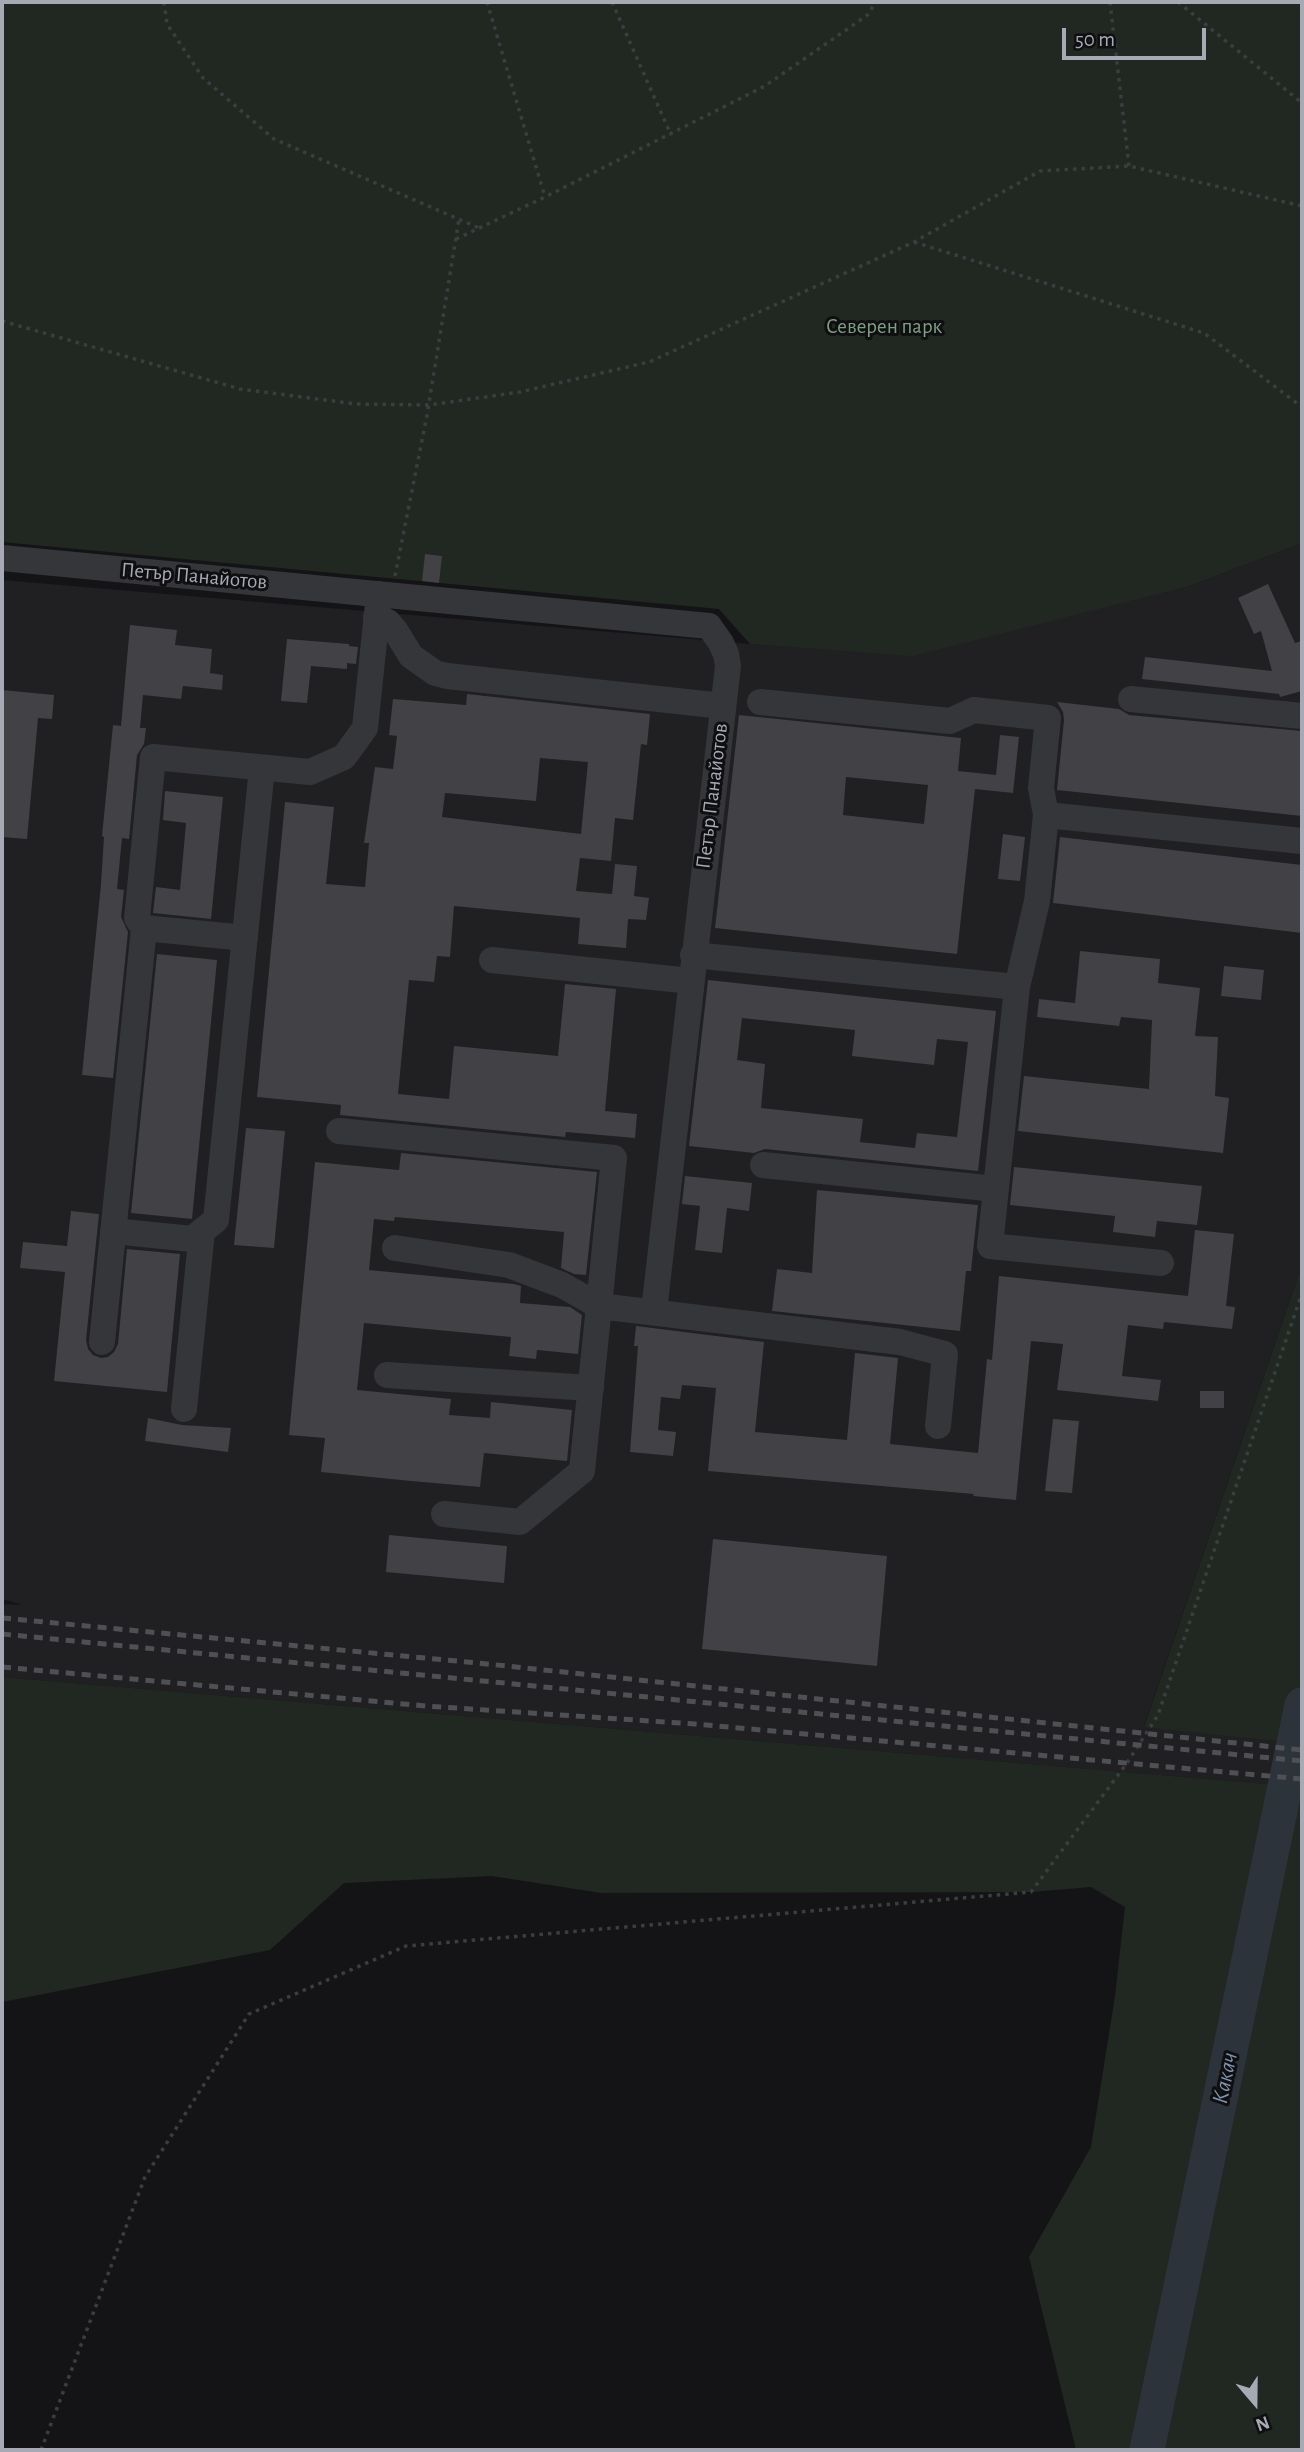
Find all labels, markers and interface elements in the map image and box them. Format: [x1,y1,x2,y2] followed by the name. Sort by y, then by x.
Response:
[1066,14,1210,58] scale bar
[1075,29,1115,50] text: 50 m
[826,314,942,340] park label: Северен парк
[120,557,268,595] street label: Петър Панайотов
[691,722,733,870] street label: Петър Панайотов
[1206,2050,1244,2106] water label: Какач
[1220,2368,1290,2438] north arrow
[1253,2412,1272,2434] text: N

